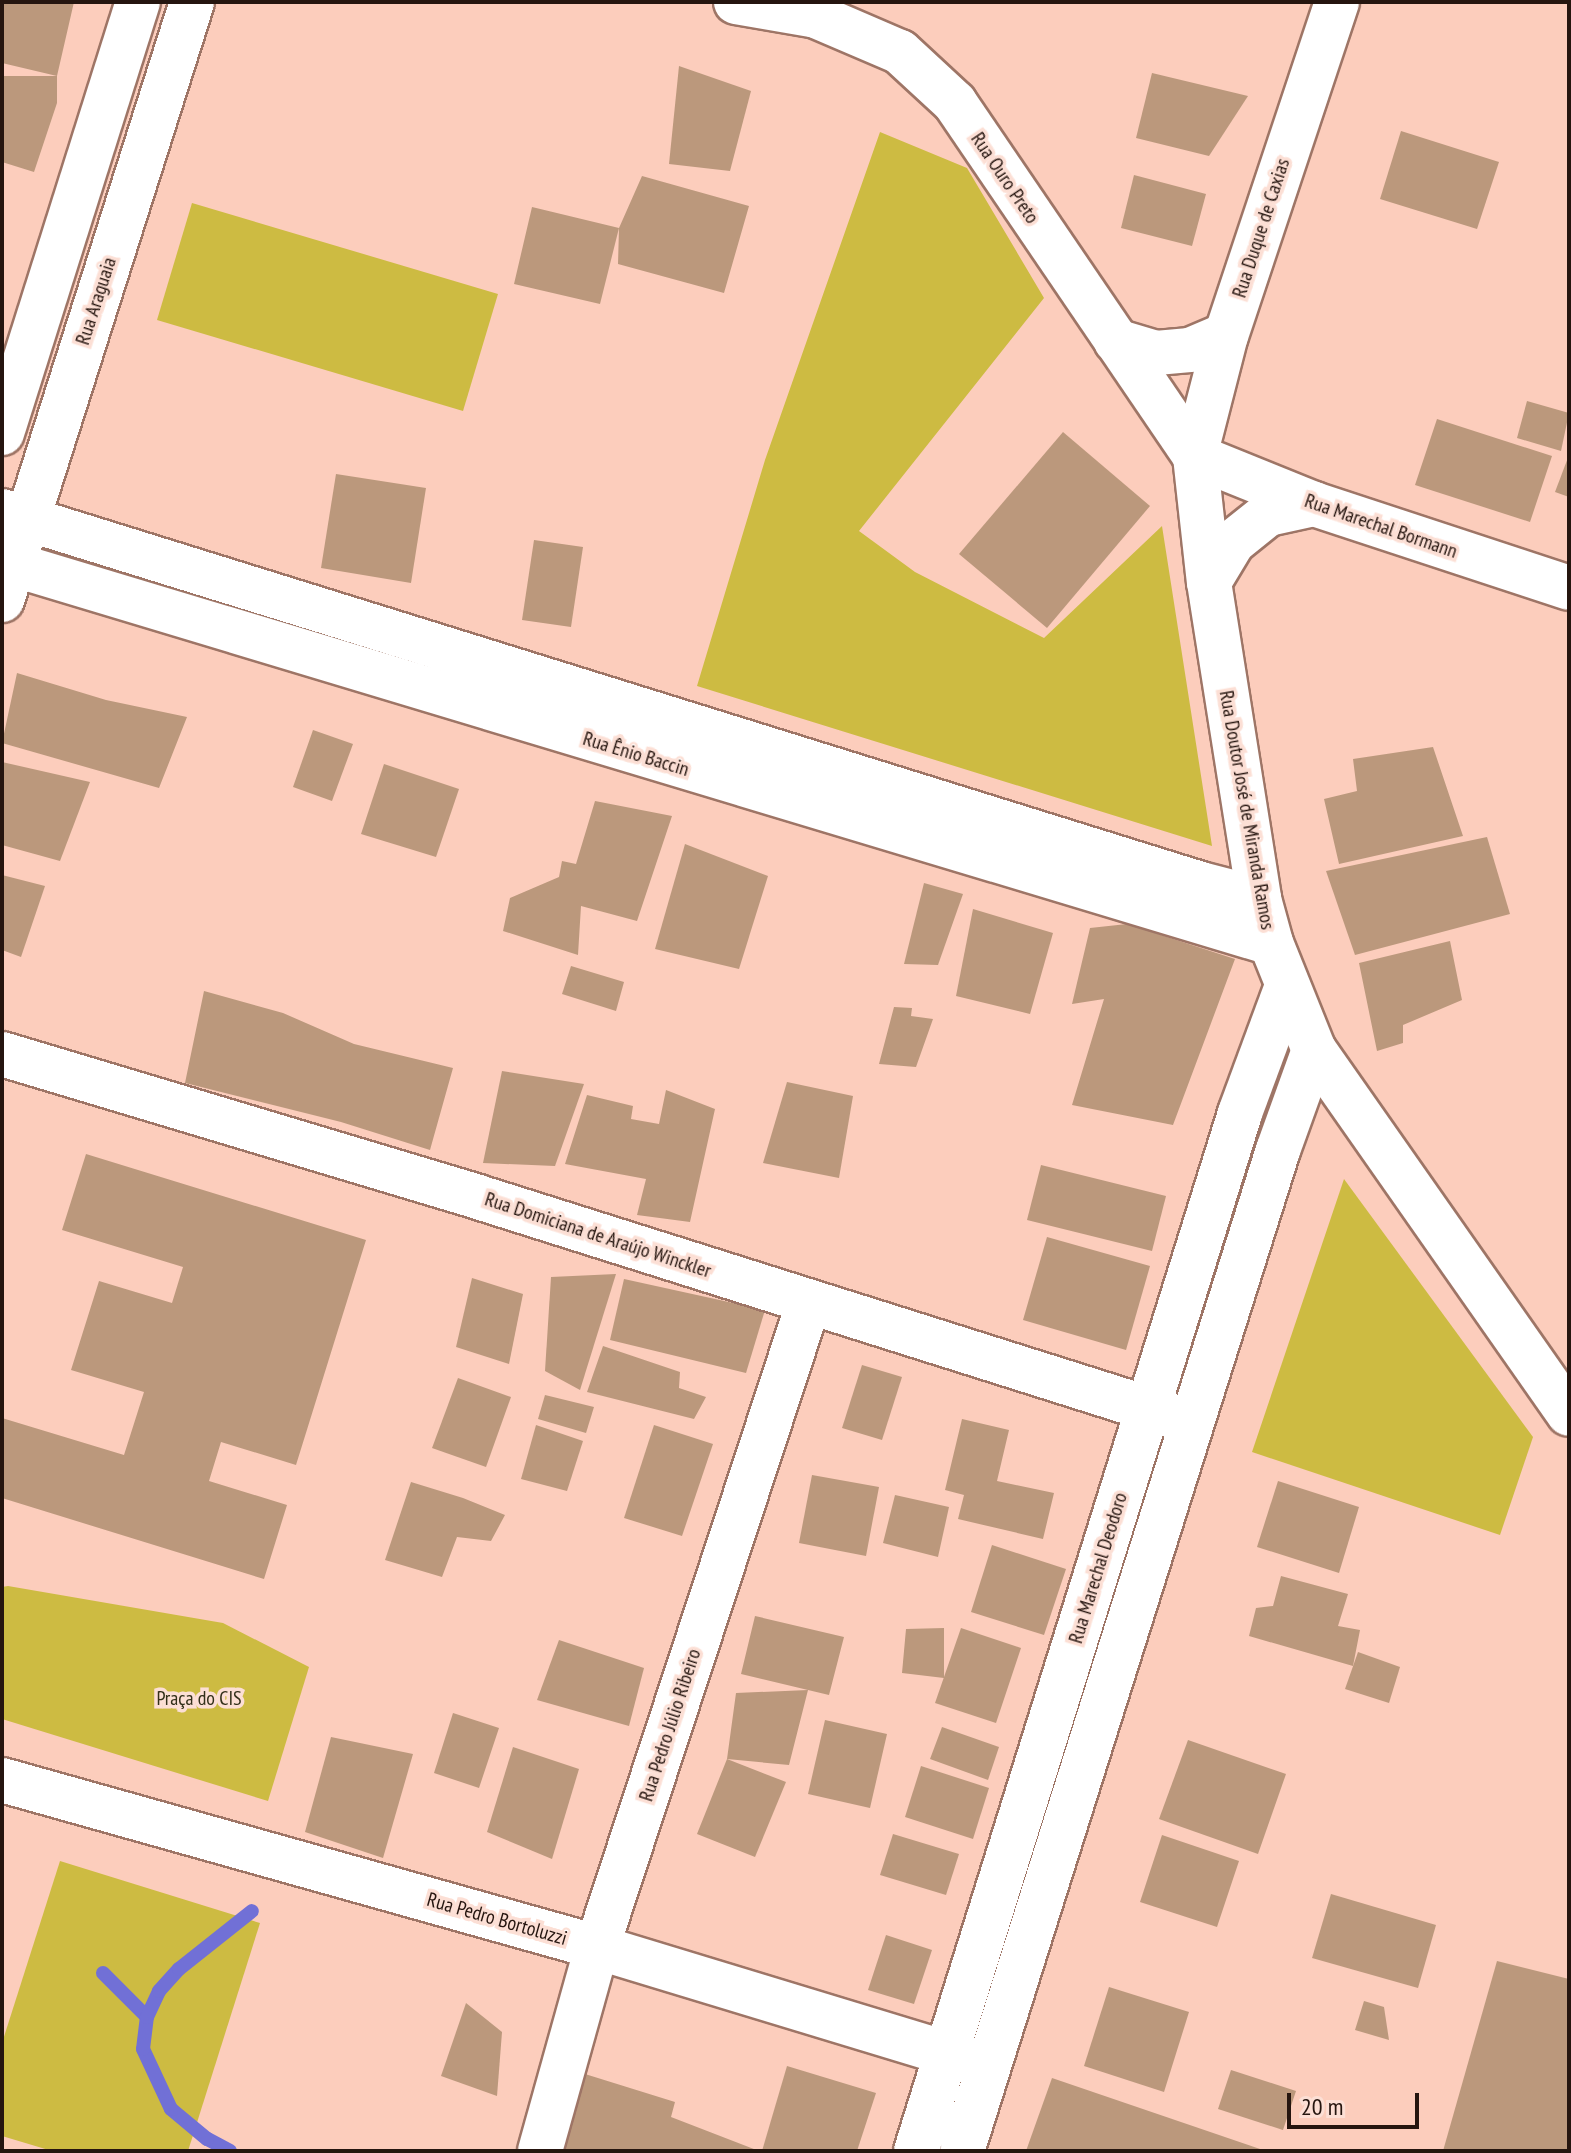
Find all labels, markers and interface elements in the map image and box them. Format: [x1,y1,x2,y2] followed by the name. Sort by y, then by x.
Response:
[966,128,1044,228] street label: Rua Ouro Preto
[1227,155,1295,301] street label: Rua Duque de Caxias
[71,254,121,348] street label: Rua Araguaia
[1302,489,1460,563] street label: Rua Marechal Bormann
[1214,689,1280,931] street label: Rua Doutor José de Miranda Ramos
[580,727,692,781] street label: Rua Ênio Baccin
[481,1187,715,1283] street label: Rua Domiciana de Araújo Winckler
[1064,1490,1132,1646] street label: Rua Marechal Deodoro
[634,1646,706,1804] street label: Rua Pedro Júlio Ribeiro
[156,1686,242,1710] park label: Praça do CIS
[424,1888,570,1950] street label: Rua Pedro Bortoluzzi
[1291,2077,1423,2127] scale bar
[1301,2091,1343,2122] text: 20 m

